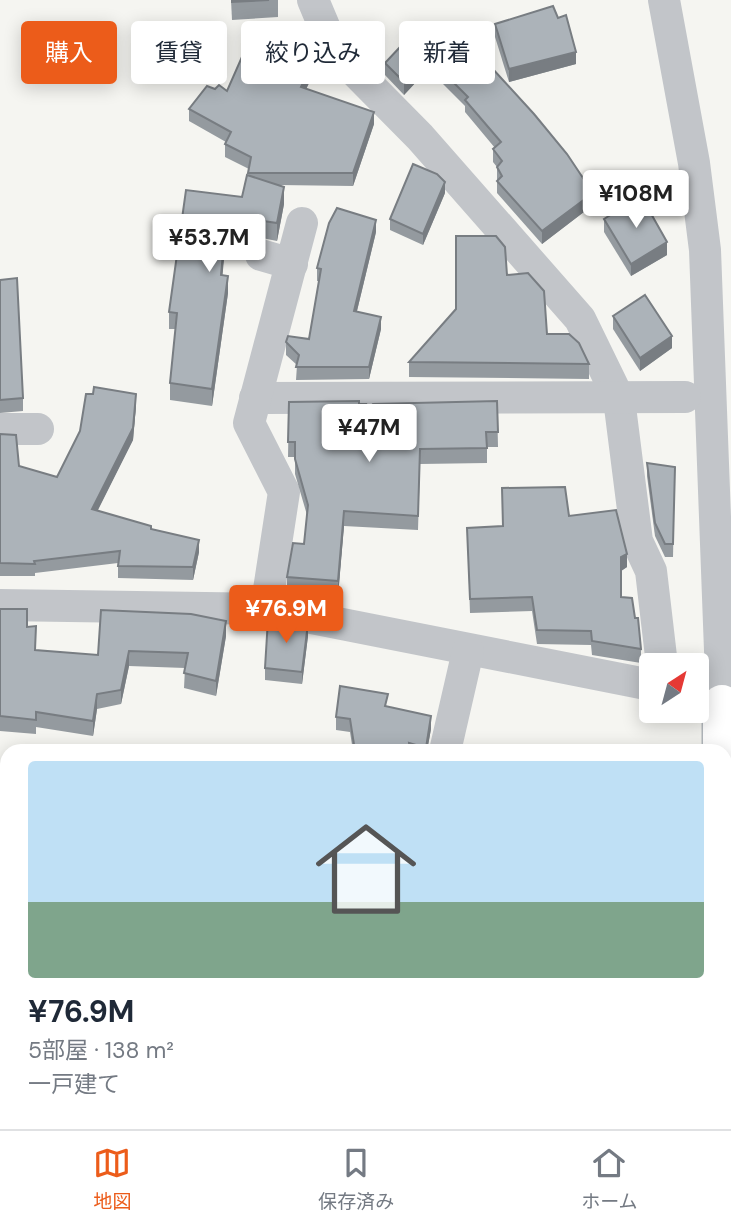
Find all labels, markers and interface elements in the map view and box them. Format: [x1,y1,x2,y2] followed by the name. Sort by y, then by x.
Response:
[21,21,117,84] chip: 購入
[131,21,227,84] chip: 賃貸
[241,21,385,84] chip: 絞り込み
[399,21,495,84] chip: 新着
[587,170,685,230] pin: ¥108M
[599,178,673,208] text: ¥108M
[152,215,266,274] pin: ¥53.7M
[169,222,249,252] text: ¥53.7M
[328,405,410,464] pin: ¥47M
[338,412,400,442] text: ¥47M
[229,586,343,645] pin: ¥76.9M
[245,593,327,623] text: ¥76.9M
[639,653,709,723] north arrow
[639,653,709,723] map controls
[303,806,429,932] icon: home
[28,992,134,1031] text: ¥76.9M
[28,1035,174,1065] text: 5部屋 · 138 m²
[28,1069,120,1099] text: 一戸建て
[93,1144,131,1214] tab: 地図
[318,1144,394,1214] tab: 保存済み
[581,1144,638,1214] tab: ホーム

